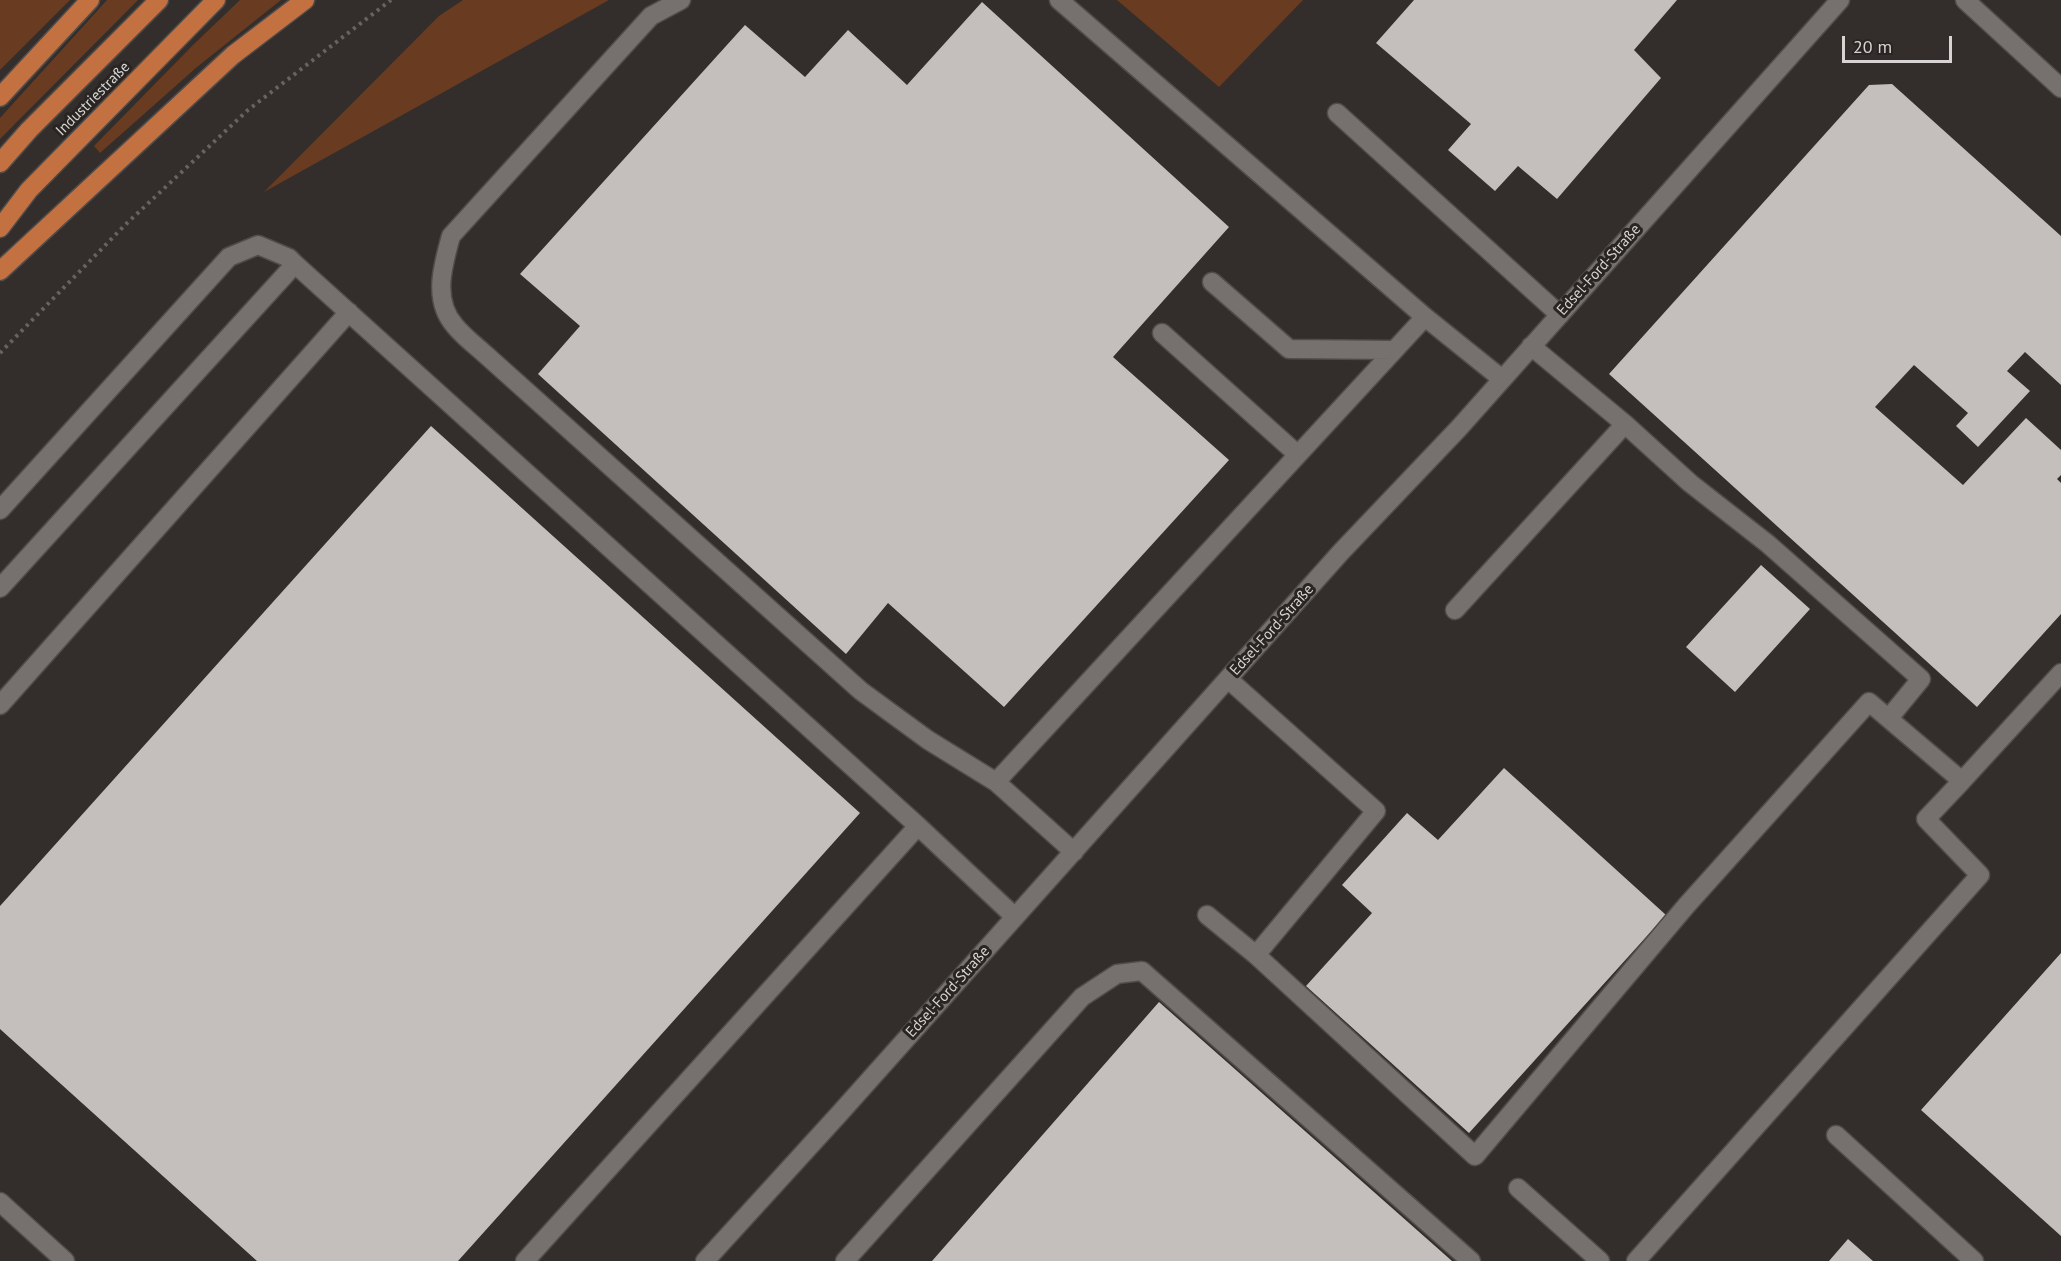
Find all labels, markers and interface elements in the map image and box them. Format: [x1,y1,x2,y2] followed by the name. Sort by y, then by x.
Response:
[1845,24,1954,62] scale bar
[1853,35,1892,58] text: 20 m
[52,58,134,140] street label: Industriestraße
[1553,221,1645,319] street label: Edsel-Ford-Straße
[1226,581,1318,679] street label: Edsel-Ford-Straße
[902,943,994,1041] street label: Edsel-Ford-Straße

